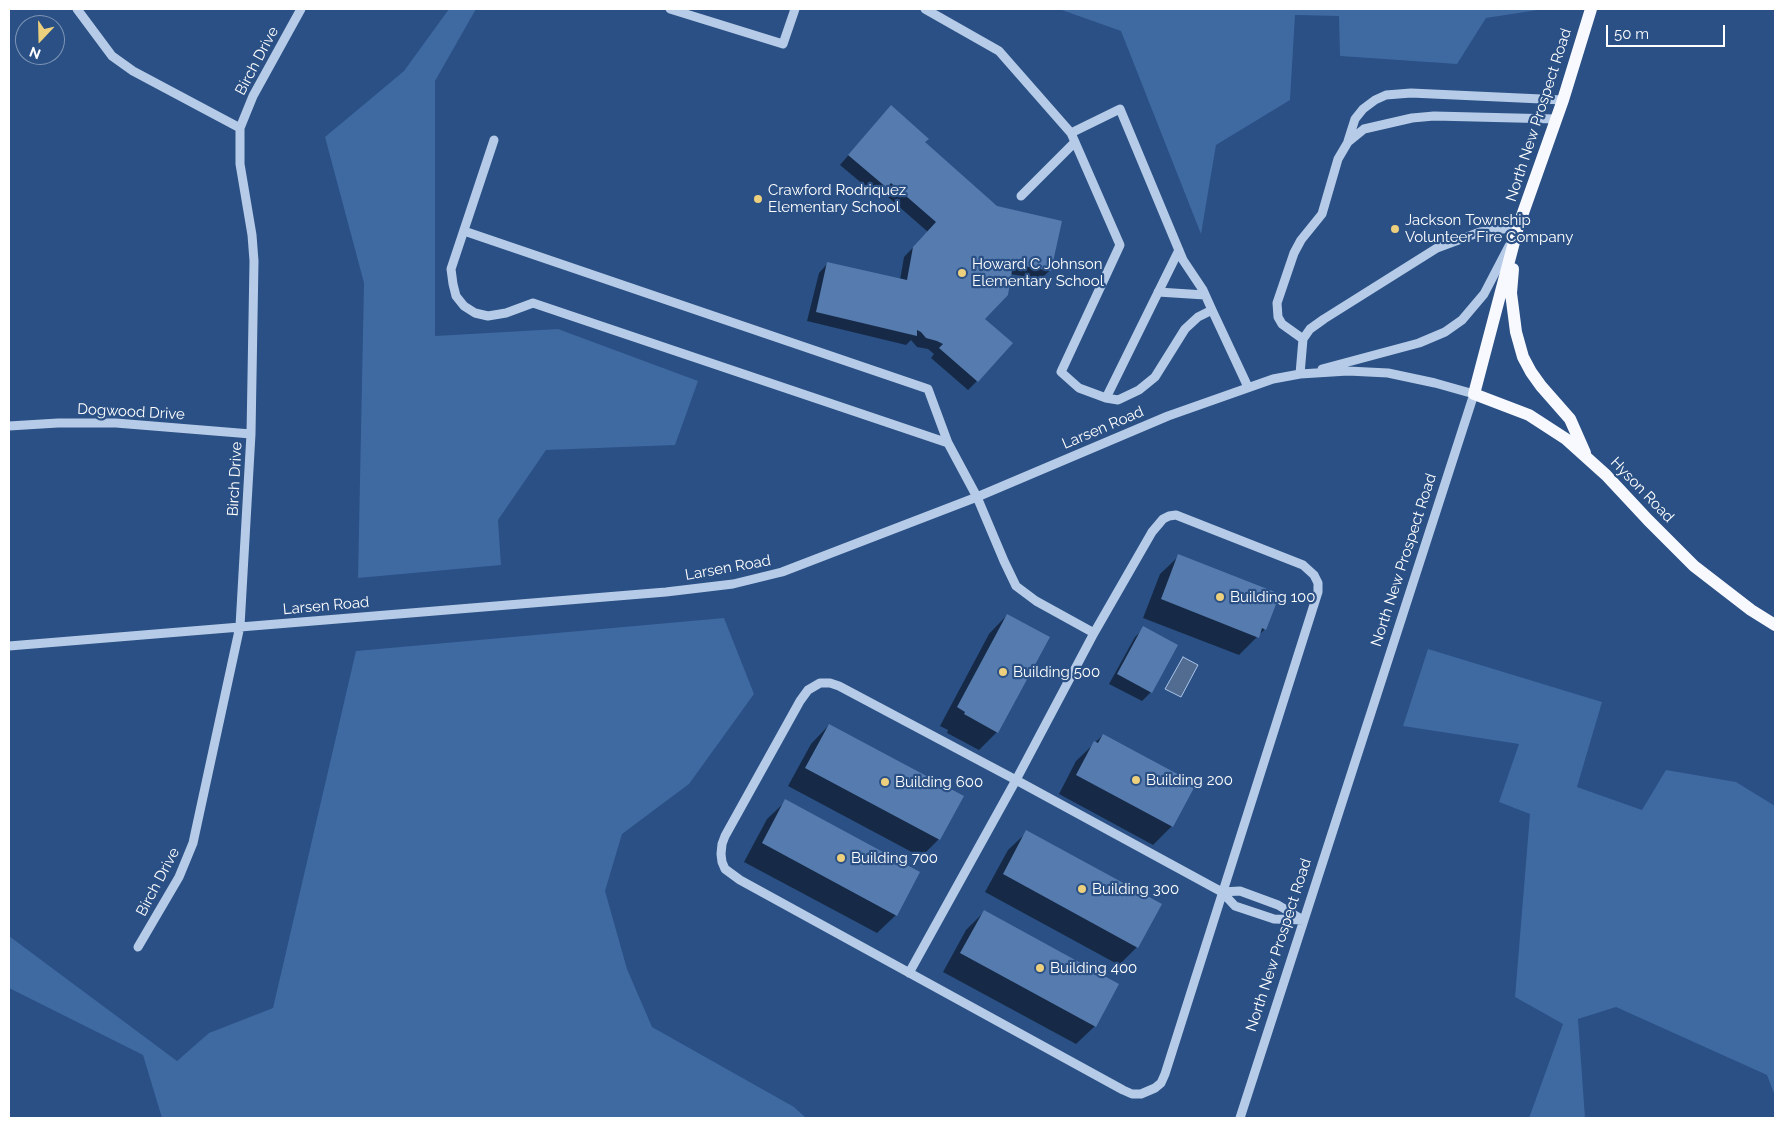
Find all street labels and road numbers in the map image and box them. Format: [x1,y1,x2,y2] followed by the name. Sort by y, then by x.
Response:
[231,24,283,98] street label: Birch Drive
[1502,26,1576,204] street label: North New Prospect Road
[77,400,185,424] street label: Dogwood Drive
[1060,403,1146,453] street label: Larsen Road
[224,441,246,517] street label: Birch Drive
[1606,454,1678,526] street label: Hyson Road
[1367,471,1441,649] street label: North New Prospect Road
[684,552,772,584] street label: Larsen Road
[282,593,370,619] street label: Larsen Road
[132,845,184,919] street label: Birch Drive
[1242,856,1316,1034] street label: North New Prospect Road

